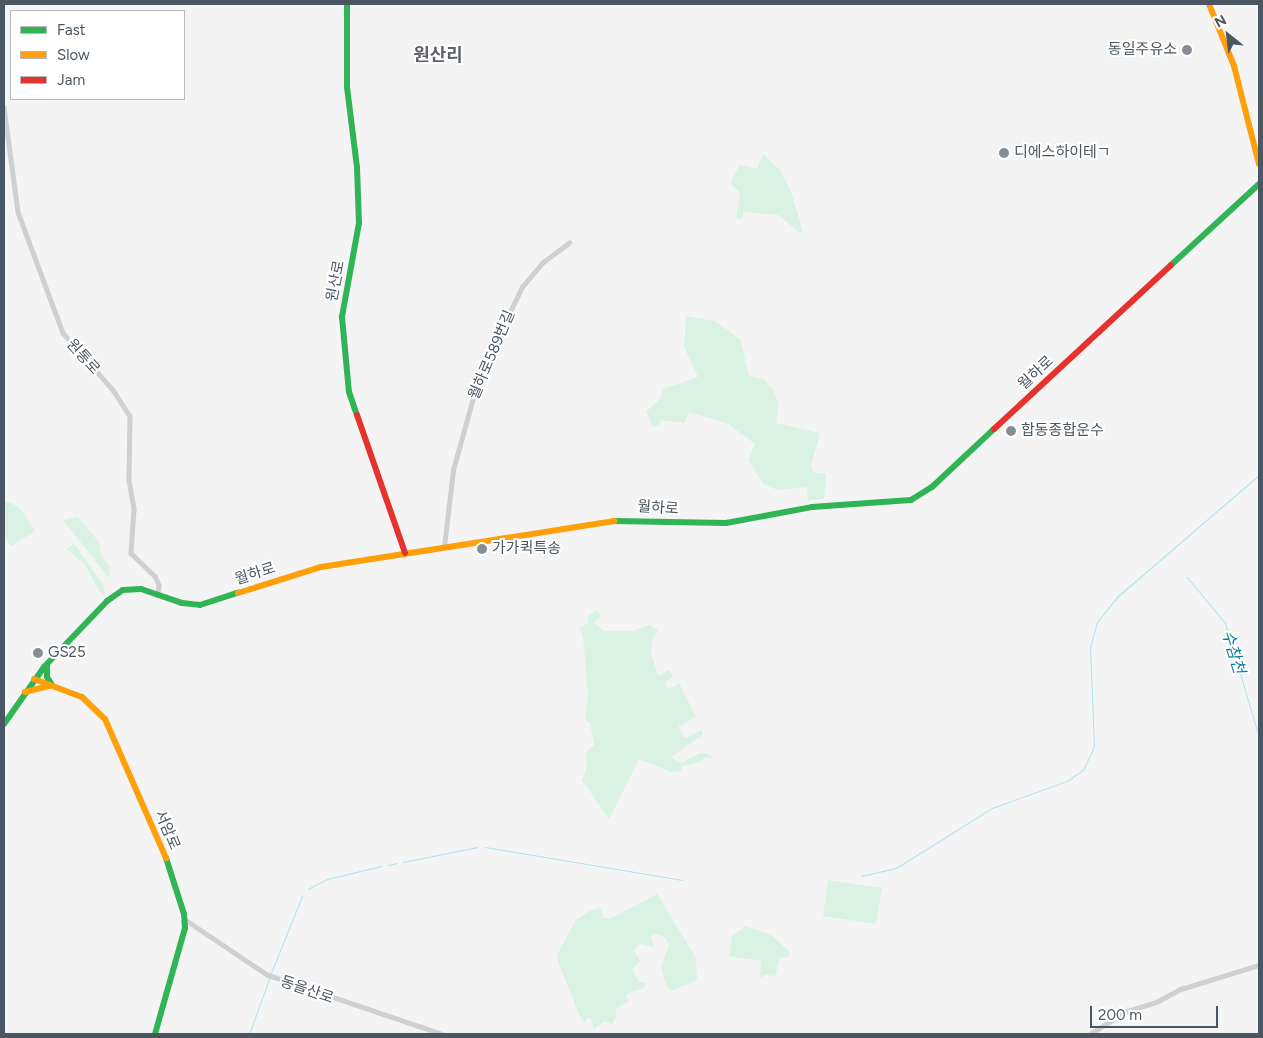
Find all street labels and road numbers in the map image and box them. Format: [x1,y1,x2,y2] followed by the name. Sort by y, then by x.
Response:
[323,259,349,303] street label: 원산로
[465,308,519,402] street label: 월하로589번길
[62,336,104,378] street label: 원통로
[1015,352,1057,394] street label: 월하로
[637,498,679,518] street label: 월하로
[233,559,277,589] street label: 월하로
[151,807,183,853] street label: 서암로
[278,973,336,1007] street label: 동을산로

